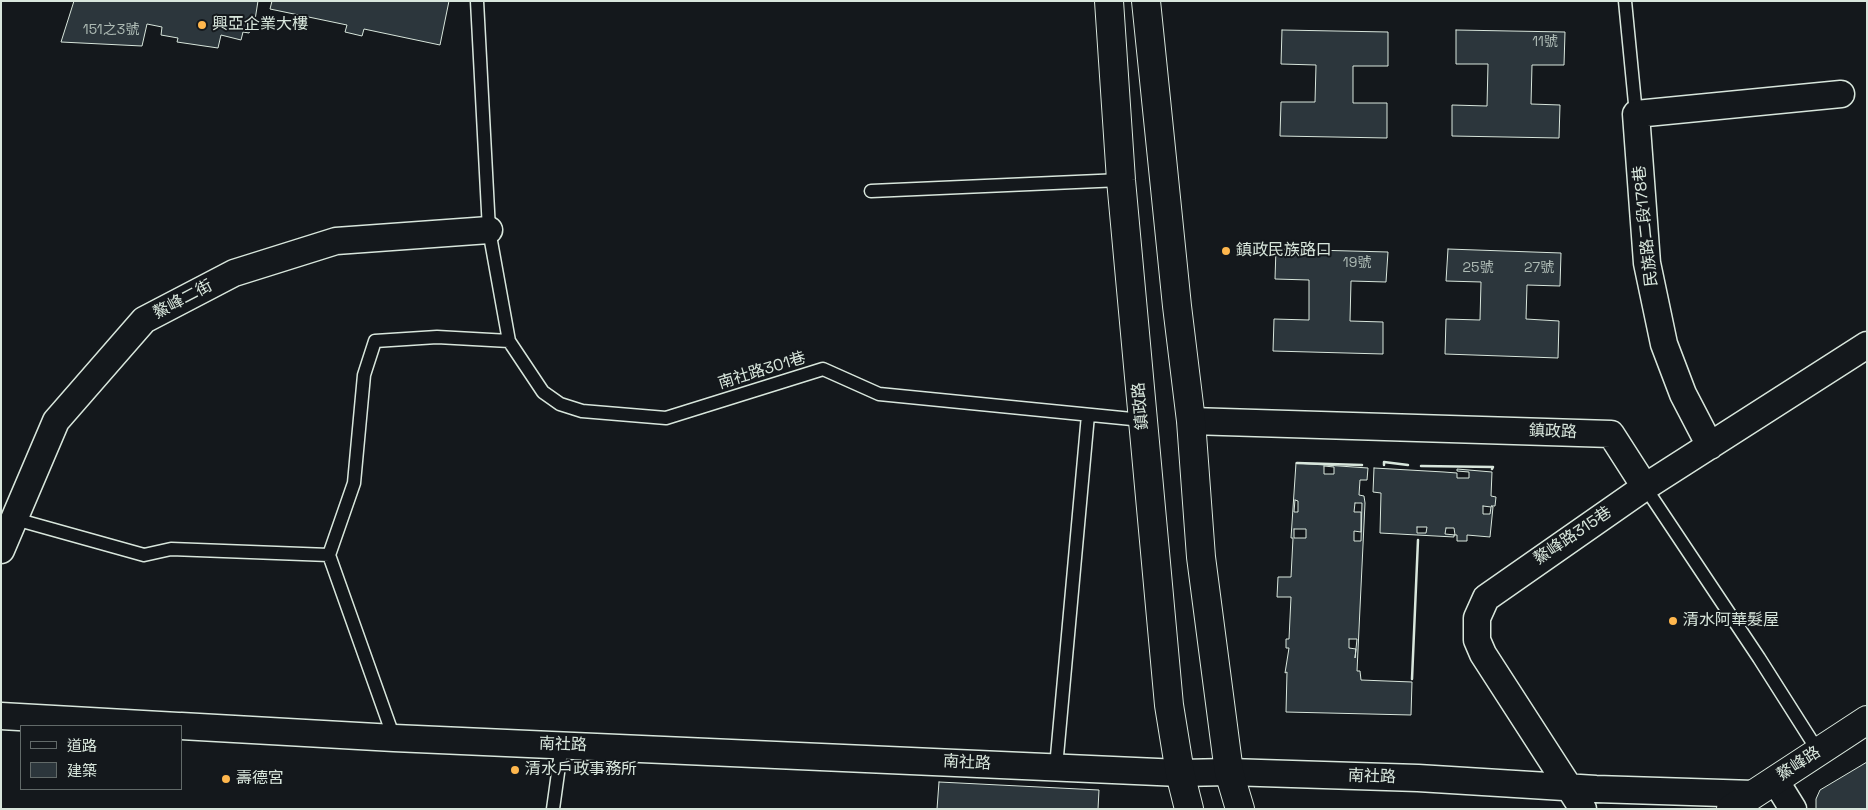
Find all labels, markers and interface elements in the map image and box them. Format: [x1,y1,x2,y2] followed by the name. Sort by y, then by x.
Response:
[212,15,308,35] place label: 興亞企業大樓
[196,19,208,31] marker: 興亞企業大樓
[83,22,139,38] house number: 151之3號
[1532,34,1558,50] house number: 11號
[1630,165,1662,287] street label: 民族路二段178巷
[1236,241,1332,261] place label: 鎮政民族路口
[1220,245,1232,257] marker: 鎮政民族路口
[1343,255,1371,271] house number: 19號
[1463,260,1493,276] house number: 25號
[1524,260,1554,276] house number: 27號
[150,277,216,323] street label: 鰲峰二街
[716,349,808,393] street label: 南社路301巷
[1129,381,1153,431] street label: 鎮政路
[1529,422,1577,442] street label: 鎮政路
[1530,503,1616,569] street label: 鰲峰路315巷
[1683,611,1779,631] place label: 清水阿華髮屋
[1667,615,1679,627] marker: 清水阿華髮屋
[20,725,182,790] legend
[539,735,587,755] street label: 南社路
[67,736,97,755] text: 道路
[1774,743,1824,785] street label: 鰲峰路
[943,752,991,774] street label: 南社路
[525,760,637,780] place label: 清水戶政事務所
[67,761,97,780] text: 建築
[509,764,521,776] marker: 清水戶政事務所
[1348,767,1396,787] street label: 南社路
[236,769,284,789] place label: 壽德宮
[220,773,232,785] marker: 壽德宮

